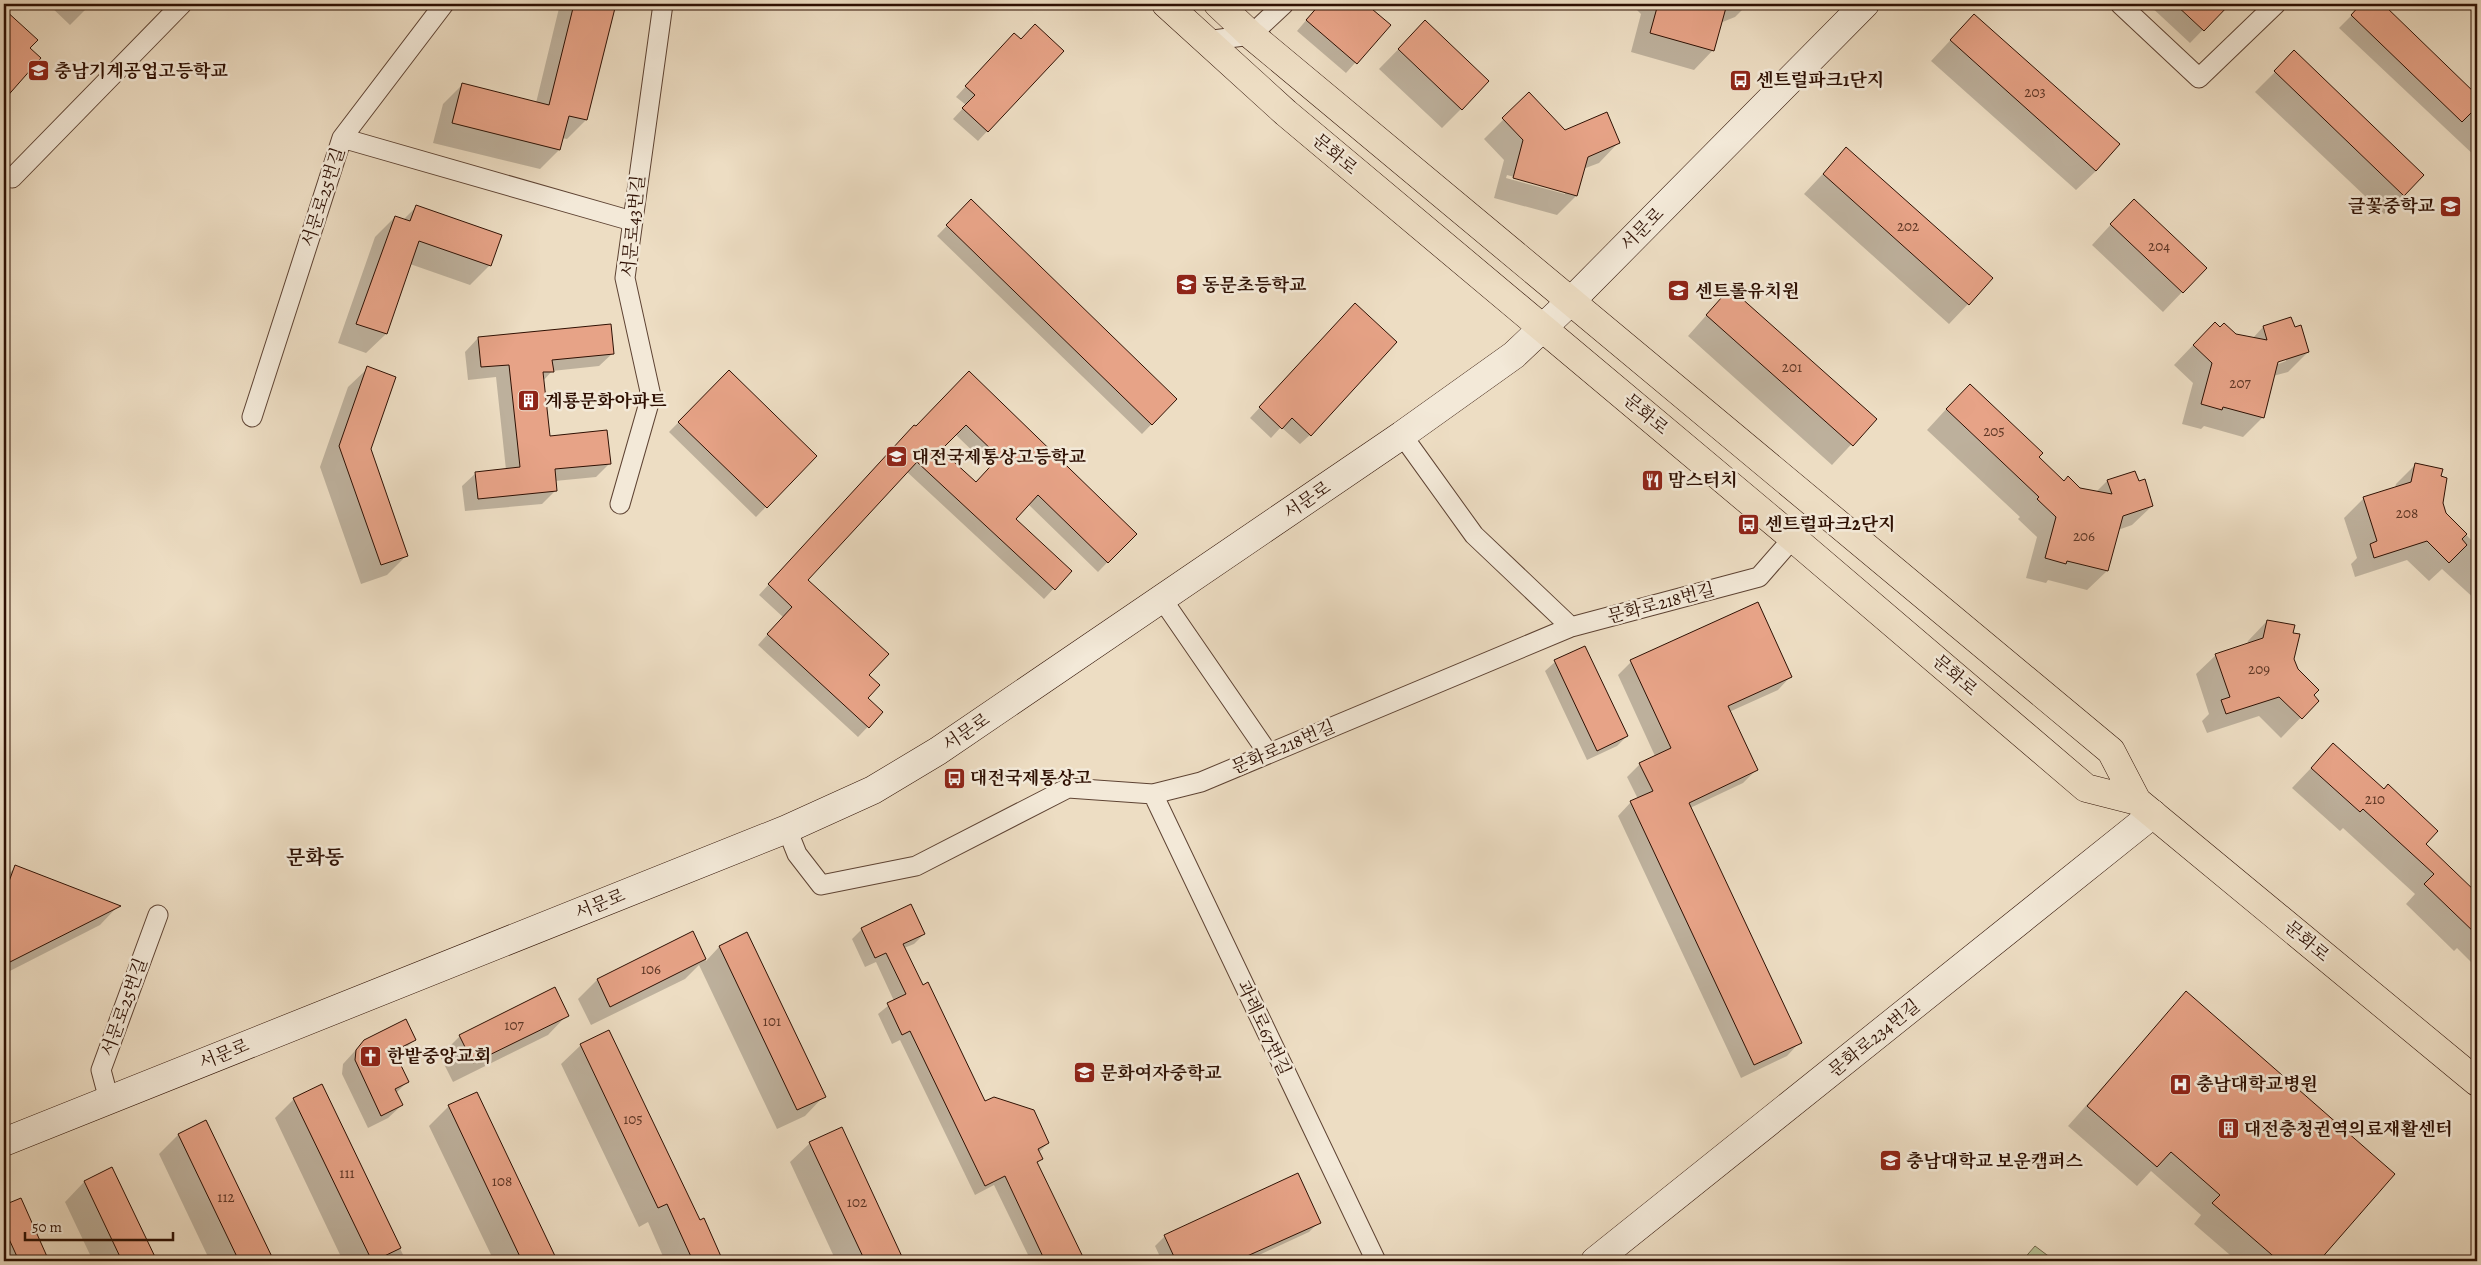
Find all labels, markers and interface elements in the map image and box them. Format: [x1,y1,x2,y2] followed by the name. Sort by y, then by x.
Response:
[26,59,50,83] school or university icon: 충남기계공업고등학교
[54,59,228,83] place label: 충남기계공업고등학교
[1728,68,1752,92] bus stop icon: 센트럴파크1단지
[1756,68,1884,92] place label: 센트럴파크1단지
[2024,82,2046,102] house number: 203
[1307,128,1363,180] street label: 문화로
[296,144,350,250] street label: 서문로25번길
[616,174,650,278] street label: 서문로43번길
[2348,194,2436,218] place label: 글꽃중학교
[2439,194,2463,218] school or university icon: 글꽃중학교
[1615,202,1669,256] street label: 서문로
[1897,216,1919,236] house number: 202
[2148,236,2170,256] house number: 204
[1174,273,1198,297] school or university icon: 동문초등학교
[1202,273,1307,297] place label: 동문초등학교
[1667,279,1691,303] school or university icon: 센트롤유치원
[1695,279,1799,303] place label: 센트롤유치원
[1782,357,1802,377] house number: 201
[2229,373,2251,393] house number: 207
[1618,388,1674,440] street label: 문화로
[517,389,541,413] building icon: 계룡문화아파트
[545,389,667,413] place label: 계룡문화아파트
[1983,421,2005,441] house number: 205
[884,445,908,469] school or university icon: 대전국제통상고등학교
[912,445,1086,469] place label: 대전국제통상고등학교
[1640,468,1664,492] restaurant icon: 맘스터치
[1668,468,1738,492] place label: 맘스터치
[1279,475,1335,525] street label: 서문로
[2396,503,2418,523] house number: 208
[1737,512,1761,536] bus stop icon: 센트럴파크2단지
[1765,512,1895,536] place label: 센트럴파크2단지
[2073,526,2095,546] house number: 206
[1605,577,1717,629] street label: 문화로218번길
[1927,649,1983,701] street label: 문화로
[2248,659,2270,679] house number: 209
[938,707,994,757] street label: 서문로
[1228,714,1338,780] street label: 문화로218번길
[942,766,966,790] bus stop icon: 대전국제통상고
[970,766,1092,790] place label: 대전국제통상고
[2365,789,2385,809] house number: 210
[286,844,345,871] district label: 문화동
[571,883,629,925] street label: 서문로
[2279,915,2335,967] street label: 문화로
[95,954,153,1060] street label: 서문로25번길
[641,959,661,979] house number: 106
[1231,976,1297,1080] street label: 과례로67번길
[1823,994,1925,1082] street label: 문화로234번길
[763,1011,781,1031] house number: 101
[504,1015,524,1035] house number: 107
[195,1033,253,1075] street label: 서문로
[359,1044,383,1068] church icon: 한밭중앙교회
[387,1044,491,1068] place label: 한밭중앙교회
[1072,1061,1096,1085] school or university icon: 문화여자중학교
[1100,1061,1222,1085] place label: 문화여자중학교
[2168,1072,2192,1096] hospital icon: 충남대학교병원
[2196,1072,2318,1096] place label: 충남대학교병원
[623,1109,643,1129] house number: 105
[2216,1117,2240,1141] building icon: 대전충청권역의료재활센터
[2244,1117,2453,1141] place label: 대전충청권역의료재활센터
[1878,1149,1902,1173] school or university icon: 충남대학교 보운캠퍼스
[1906,1149,2084,1173] place label: 충남대학교 보운캠퍼스
[339,1163,355,1183] house number: 111
[492,1171,512,1191] house number: 108
[217,1187,235,1207] house number: 112
[847,1192,867,1212] house number: 102
[25,1210,172,1242] scale bar
[32,1217,62,1237] text: 50 m

